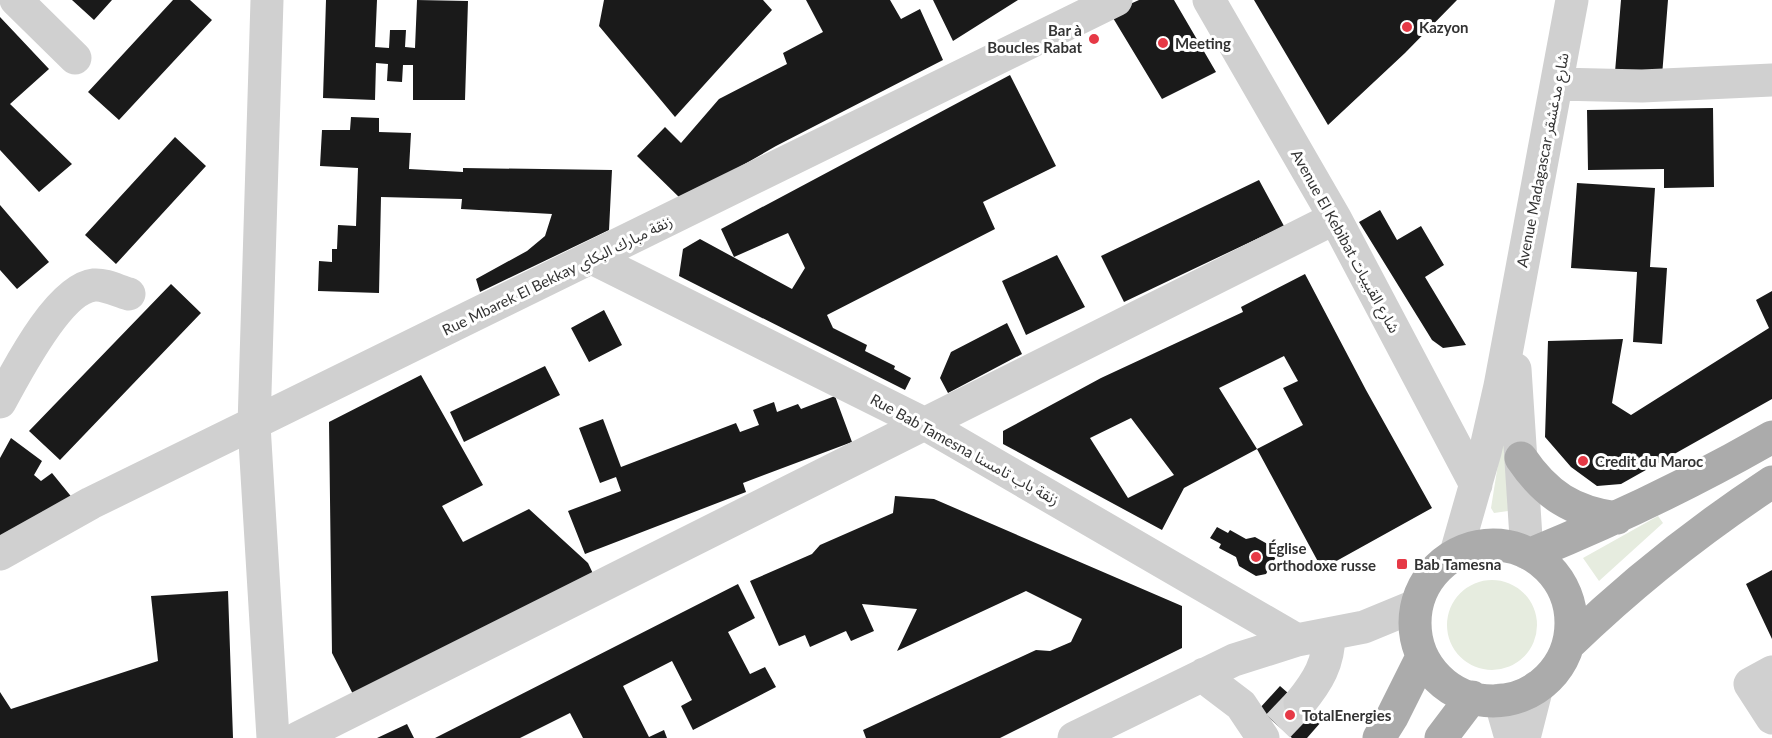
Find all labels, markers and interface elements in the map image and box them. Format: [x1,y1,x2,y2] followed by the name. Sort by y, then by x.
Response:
[1419,18,1469,36] place label: Kazyon
[1400,20,1414,34] marker: Kazyon
[987,21,1082,56] place label: Bar à Boucles Rabat
[1087,32,1101,46] marker: Bar à Boucles Rabat
[1175,34,1231,52] place label: Meeting
[1156,36,1170,50] marker: Meeting
[1512,51,1576,270] street label: Avenue Madagascar شارع مدغشقر
[1284,146,1404,338] street label: Avenue El Kebibat شارع القبيبات
[439,211,677,342] street label: Rue Mbarek El Bekkay زنقة مبارك البكاي
[867,390,1062,509] street label: Rue Bab Tamesna زنقة باب تامسنا
[1595,452,1703,470] place label: Credit du Maroc
[1576,454,1590,468] marker: Credit du Maroc
[1268,539,1376,574] place label: Église orthodoxe russe
[1249,550,1263,564] marker: Église orthodoxe russe
[1414,555,1501,573] place label: Bab Tamesna
[1395,557,1409,571] marker: Bab Tamesna
[1302,706,1392,724] place label: TotalEnergies
[1283,708,1297,722] marker: TotalEnergies

